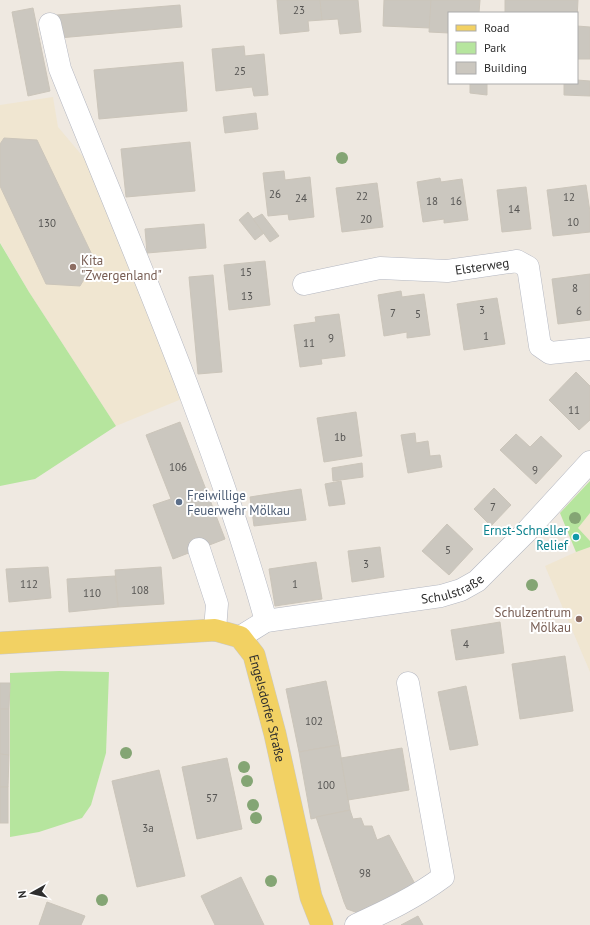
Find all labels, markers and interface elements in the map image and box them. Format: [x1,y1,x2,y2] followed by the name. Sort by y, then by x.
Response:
[293,3,305,17] house number: 23
[448,12,578,84] legend
[484,20,509,35] text: Road
[484,40,506,55] text: Park
[484,60,527,75] text: Building
[234,64,246,78] house number: 25
[269,187,281,201] house number: 26
[356,189,368,203] house number: 22
[563,190,575,204] house number: 12
[295,191,307,205] house number: 24
[426,194,438,208] house number: 18
[450,194,462,208] house number: 16
[508,202,520,216] house number: 14
[360,212,372,226] house number: 20
[567,215,579,229] house number: 10
[38,216,56,230] house number: 130
[81,252,162,284] place label: Kita "Zwergenland"
[454,254,510,279] street label: Elsterweg
[68,262,78,272] marker: Kita "Zwergenland"
[240,265,252,279] house number: 15
[572,281,578,295] house number: 8
[241,289,253,303] house number: 13
[479,303,485,317] house number: 3
[576,304,582,318] house number: 6
[390,306,396,320] house number: 7
[415,307,421,321] house number: 5
[483,329,489,343] house number: 1
[328,331,334,345] house number: 9
[303,336,315,350] house number: 11
[568,403,580,417] house number: 11
[334,430,346,444] house number: 1b
[169,460,187,474] house number: 106
[532,463,538,477] house number: 9
[187,487,290,519] place label: Freiwillige Feuerwehr Mölkau
[174,497,184,507] marker: Freiwillige Feuerwehr Mölkau
[490,500,496,514] house number: 7
[483,522,569,554] place label: Ernst-Schneller Relief
[571,532,581,542] marker: Ernst-Schneller Relief
[445,543,451,557] house number: 5
[363,557,369,571] house number: 3
[420,571,488,608] street label: Schulstraße
[20,577,38,591] house number: 112
[292,577,298,591] house number: 1
[131,583,149,597] house number: 108
[83,586,101,600] house number: 110
[495,604,571,636] place label: Schulzentrum Mölkau
[574,614,584,624] marker: Schulzentrum Mölkau
[463,637,469,651] house number: 4
[245,653,289,764] street label: Engelsdorfer Straße
[305,714,323,728] house number: 102
[317,778,335,792] house number: 100
[206,791,218,805] house number: 57
[142,821,154,835] house number: 3a
[359,866,371,880] house number: 98
[12,873,52,913] north arrow
[15,890,30,899] text: N

